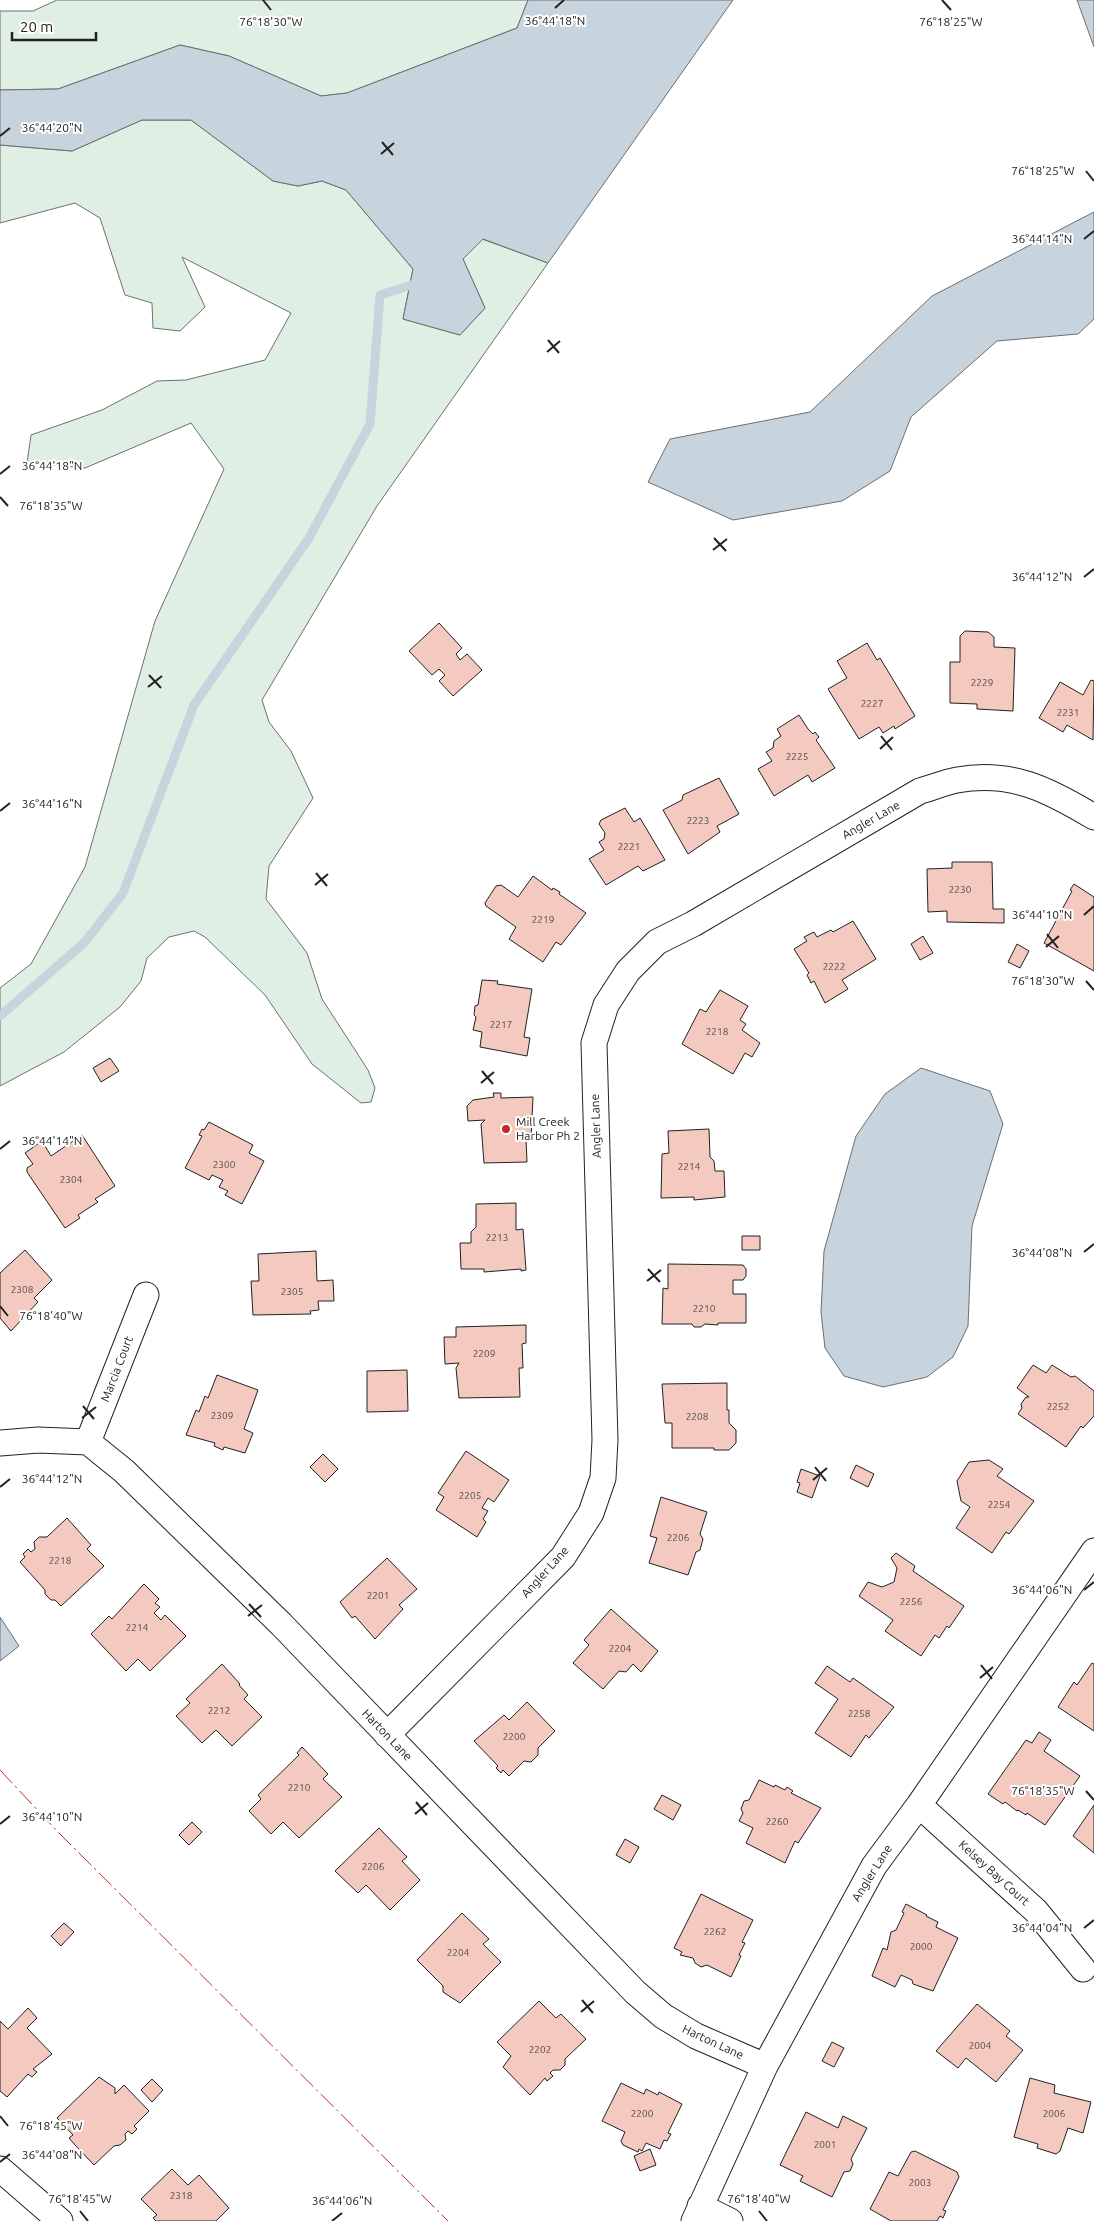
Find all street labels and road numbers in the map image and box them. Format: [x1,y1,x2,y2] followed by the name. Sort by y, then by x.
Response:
[840,798,902,841] street label: Angler Lane
[588,1094,603,1158] street label: Angler Lane
[98,1334,135,1403] street label: Marcia Court
[518,1543,571,1600] street label: Angler Lane
[360,1706,415,1763] street label: Harton Lane
[957,1838,1032,1908] street label: Kelsey Bay Court
[849,1842,894,1903] street label: Angler Lane
[680,2022,746,2061] street label: Harton Lane

